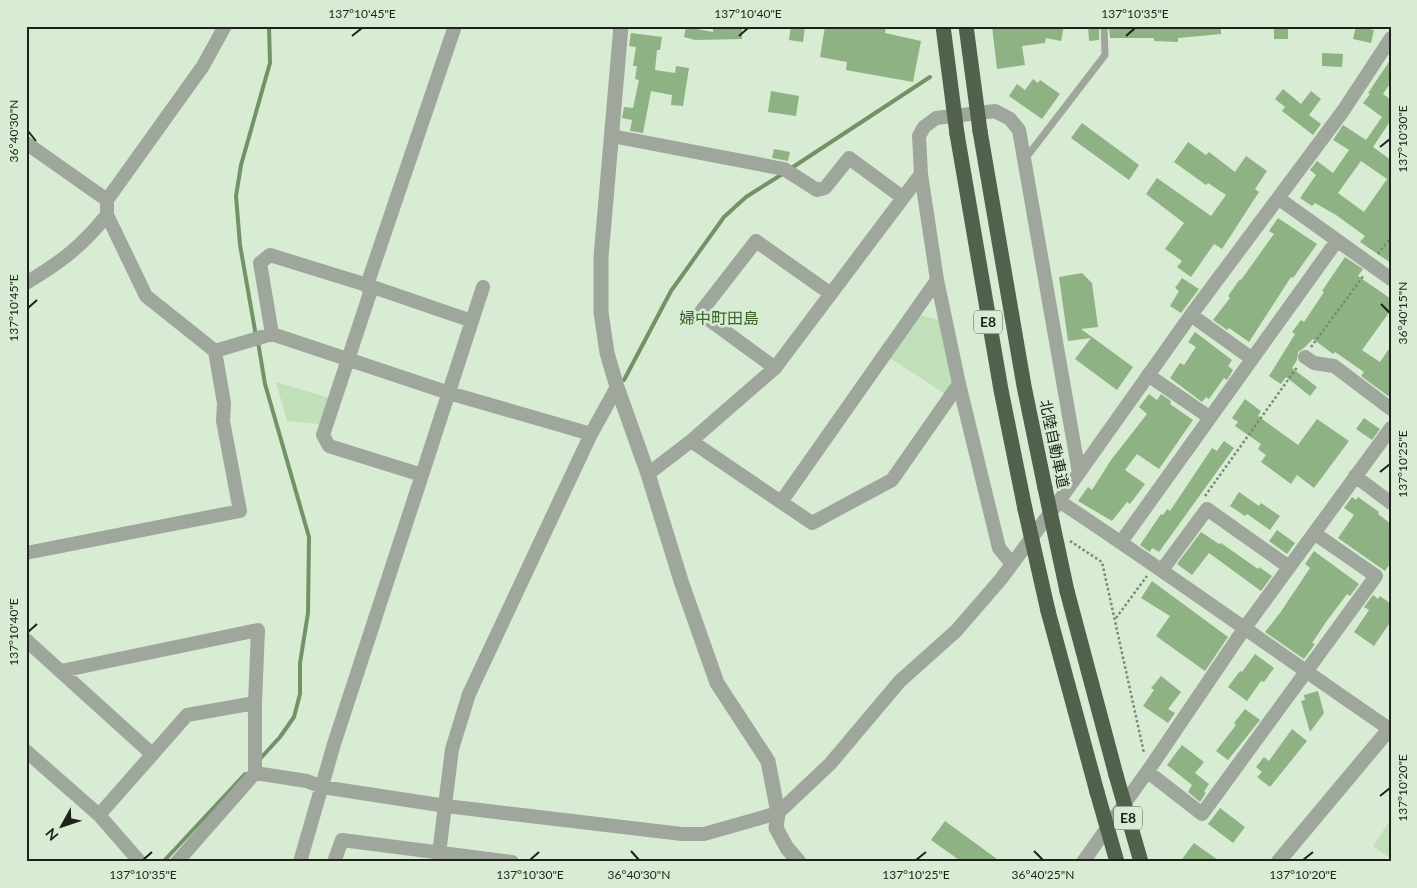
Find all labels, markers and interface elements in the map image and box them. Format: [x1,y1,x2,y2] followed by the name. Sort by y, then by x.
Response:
[328,6,396,21] text: 137°10'45"E
[714,6,782,21] text: 137°10'40"E
[1101,6,1169,21] text: 137°10'35"E
[6,100,21,162] text: 36°40'30"N
[1395,105,1410,173] text: 137°10'30"E
[6,274,21,342] text: 137°10'45"E
[1395,282,1410,344] text: 36°40'15"N
[679,308,759,327] district label: 婦中町田島
[974,311,1002,334] road number: E8
[1037,398,1073,490] street label: 北陸自動車道
[1395,430,1410,498] text: 137°10'25"E
[6,598,21,666] text: 137°10'40"E
[1395,754,1410,822] text: 137°10'20"E
[38,800,88,850] north arrow
[1114,806,1142,830] road number: E8
[42,825,62,844] text: N
[109,867,177,882] text: 137°10'35"E
[496,867,564,882] text: 137°10'30"E
[608,867,670,882] text: 36°40'30"N
[882,867,950,882] text: 137°10'25"E
[1012,867,1074,882] text: 36°40'25"N
[1269,867,1337,882] text: 137°10'20"E

